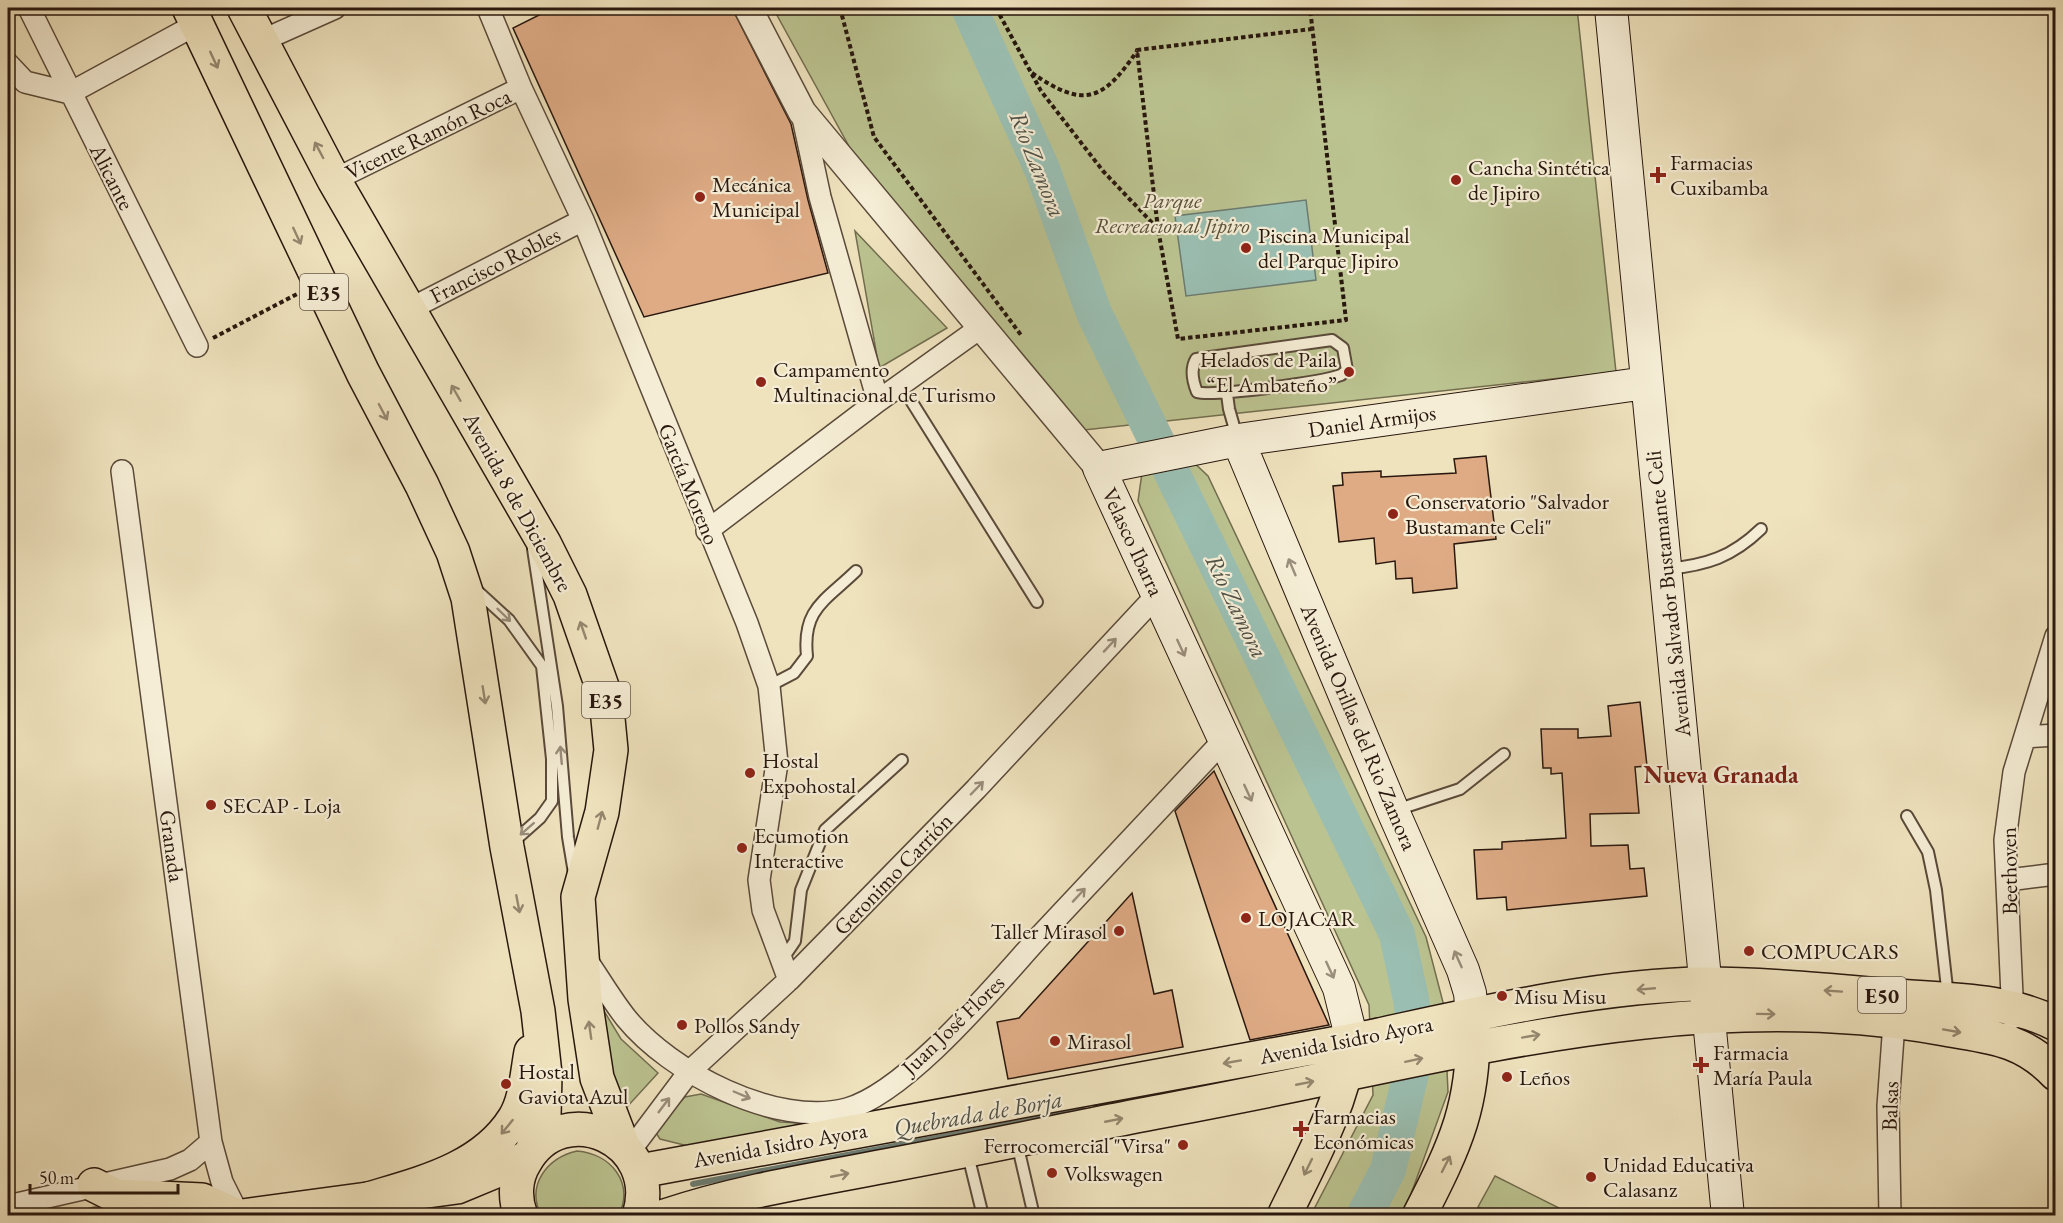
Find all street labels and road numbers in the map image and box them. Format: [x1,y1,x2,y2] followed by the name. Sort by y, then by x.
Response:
[340,81,516,187] street label: Vicente Ramón Roca
[83,138,141,215] street label: Alicante
[425,220,565,310] street label: Francisco Robles
[300,274,348,310] road number: E35
[1306,398,1438,444] street label: Daniel Armijos
[456,406,580,597] street label: Avenida 8 de Diciembre
[652,419,727,549] street label: García Moreno
[1639,449,1698,740] street label: Avenida Salvador Bustamante Celi
[1095,483,1171,601] street label: Velasco Ibarra
[1293,598,1424,855] street label: Avenida Orillas del Rio Zamora
[582,682,630,718] road number: E35
[827,806,959,941] street label: Geronimo Carrión
[153,808,191,884] street label: Granada
[1994,826,2024,915] street label: Beethoven
[894,968,1011,1083] street label: Juan José Flores
[1858,977,1906,1013] road number: E50
[1256,1009,1435,1071] street label: Avenida Isidro Ayora
[1875,1081,1905,1131] street label: Balsas
[690,1115,869,1175] street label: Avenida Isidro Ayora

